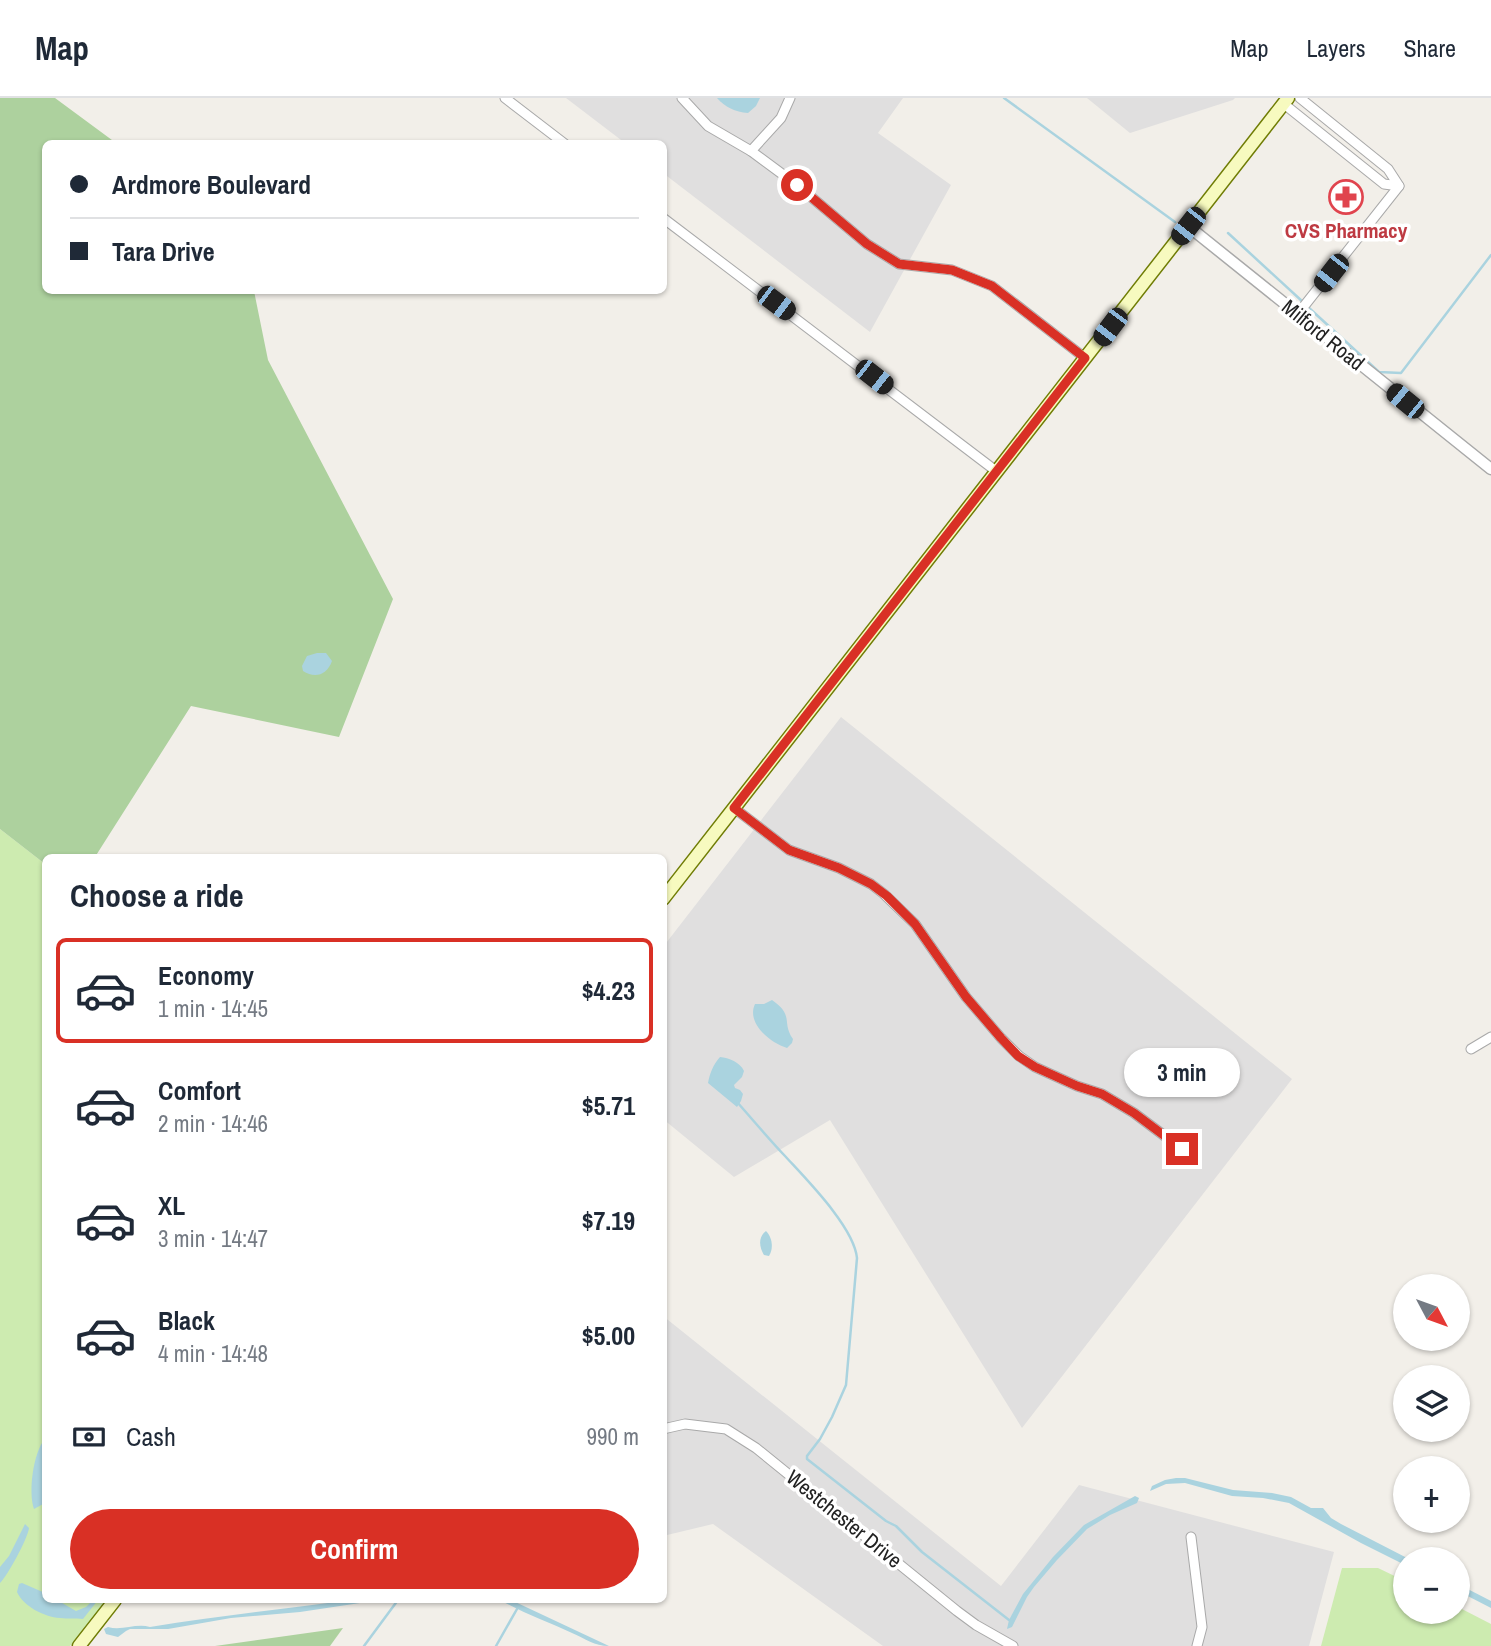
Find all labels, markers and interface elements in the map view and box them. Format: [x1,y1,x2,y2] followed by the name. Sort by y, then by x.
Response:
[35,26,89,70] text: Map
[1230,32,1268,64] text: Map
[1306,32,1365,64] text: Layers
[1403,32,1456,64] text: Share
[112,167,311,202] text: Ardmore Boulevard
[781,169,813,201] route start
[1327,178,1365,216] pharmacy icon: CVS Pharmacy
[1167,203,1210,249] car
[1285,216,1408,245] place label: CVS Pharmacy
[112,234,215,269] text: Tara Drive
[1310,250,1353,296] car
[753,282,800,324] car
[1276,292,1371,377] street label: Milford Road
[1089,304,1132,350] car
[851,356,898,398] car
[1383,380,1428,422] car
[70,874,244,917] text: Choose a ride
[158,958,254,993] text: Economy
[74,959,137,1022] icon: car
[582,973,635,1008] text: $4.23
[158,993,268,1024] text: 1 min · 14:45
[1124,1048,1240,1096] callout: 3 min
[1157,1057,1207,1088] text: 3 min
[158,1073,241,1108] text: Comfort
[74,1074,137,1137] icon: car
[582,1088,635,1123] text: $5.71
[158,1108,268,1139] text: 2 min · 14:46
[1166,1133,1198,1165] route end
[158,1188,185,1223] text: XL
[74,1189,137,1252] icon: car
[582,1203,635,1238] text: $7.19
[158,1223,268,1254] text: 3 min · 14:47
[1393,1274,1470,1351] north arrow
[1393,1274,1470,1624] map controls
[158,1303,215,1338] text: Black
[74,1304,137,1367] icon: car
[582,1318,635,1353] text: $5.00
[158,1338,268,1369] text: 4 min · 14:48
[1393,1365,1470,1442] button: layers
[70,1418,108,1456] icon: cash
[126,1419,176,1454] text: Cash
[587,1421,639,1452] text: 990 m
[1393,1456,1470,1533] button: +
[780,1463,908,1574] street label: Westchester Drive
[70,1509,639,1589] button: Confirm
[1393,1547,1470,1624] button: −

